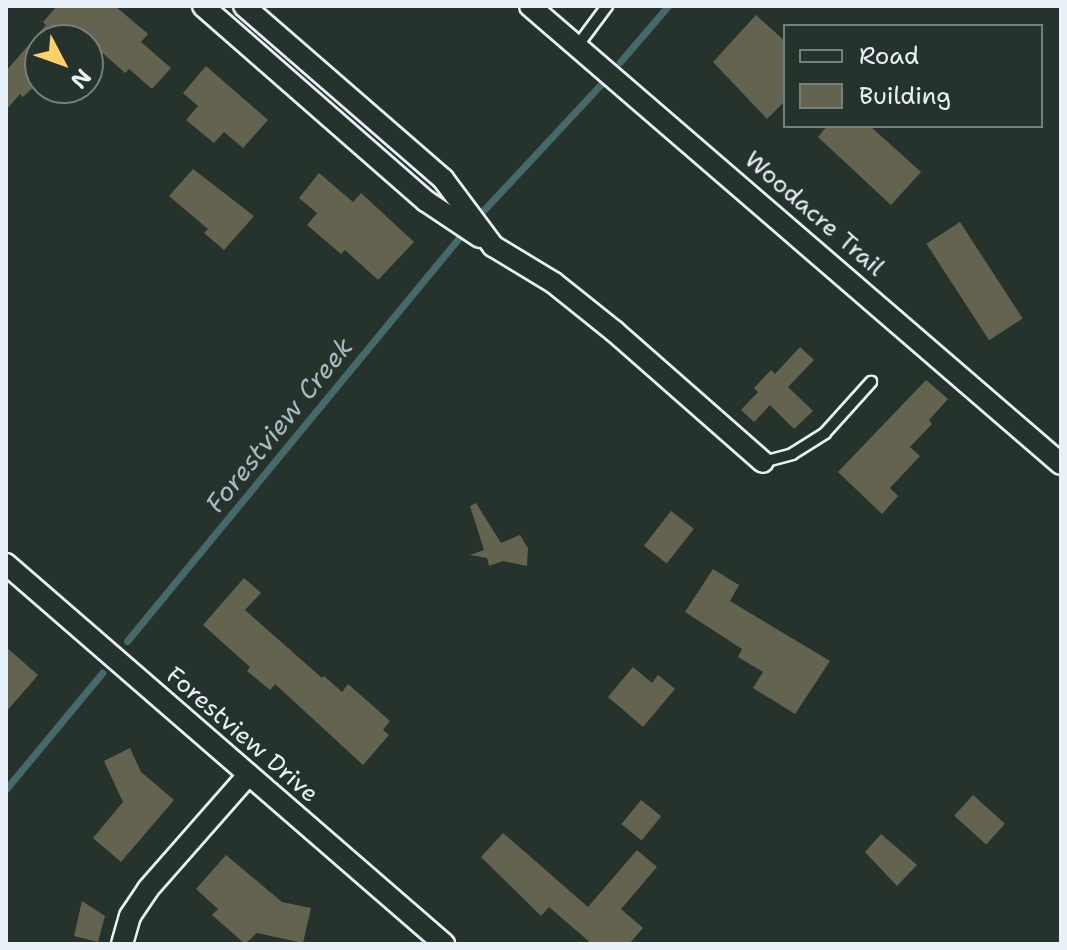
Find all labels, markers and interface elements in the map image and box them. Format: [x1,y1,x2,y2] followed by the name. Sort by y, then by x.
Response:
[24,24,104,104] north arrow
[783,24,1043,128] legend
[859,40,919,72] text: Road
[64,63,98,95] text: N
[859,80,951,112] text: Building
[738,145,890,283] street label: Woodacre Trail
[199,331,359,519] water label: Forestview Creek
[160,661,324,809] street label: Forestview Drive

